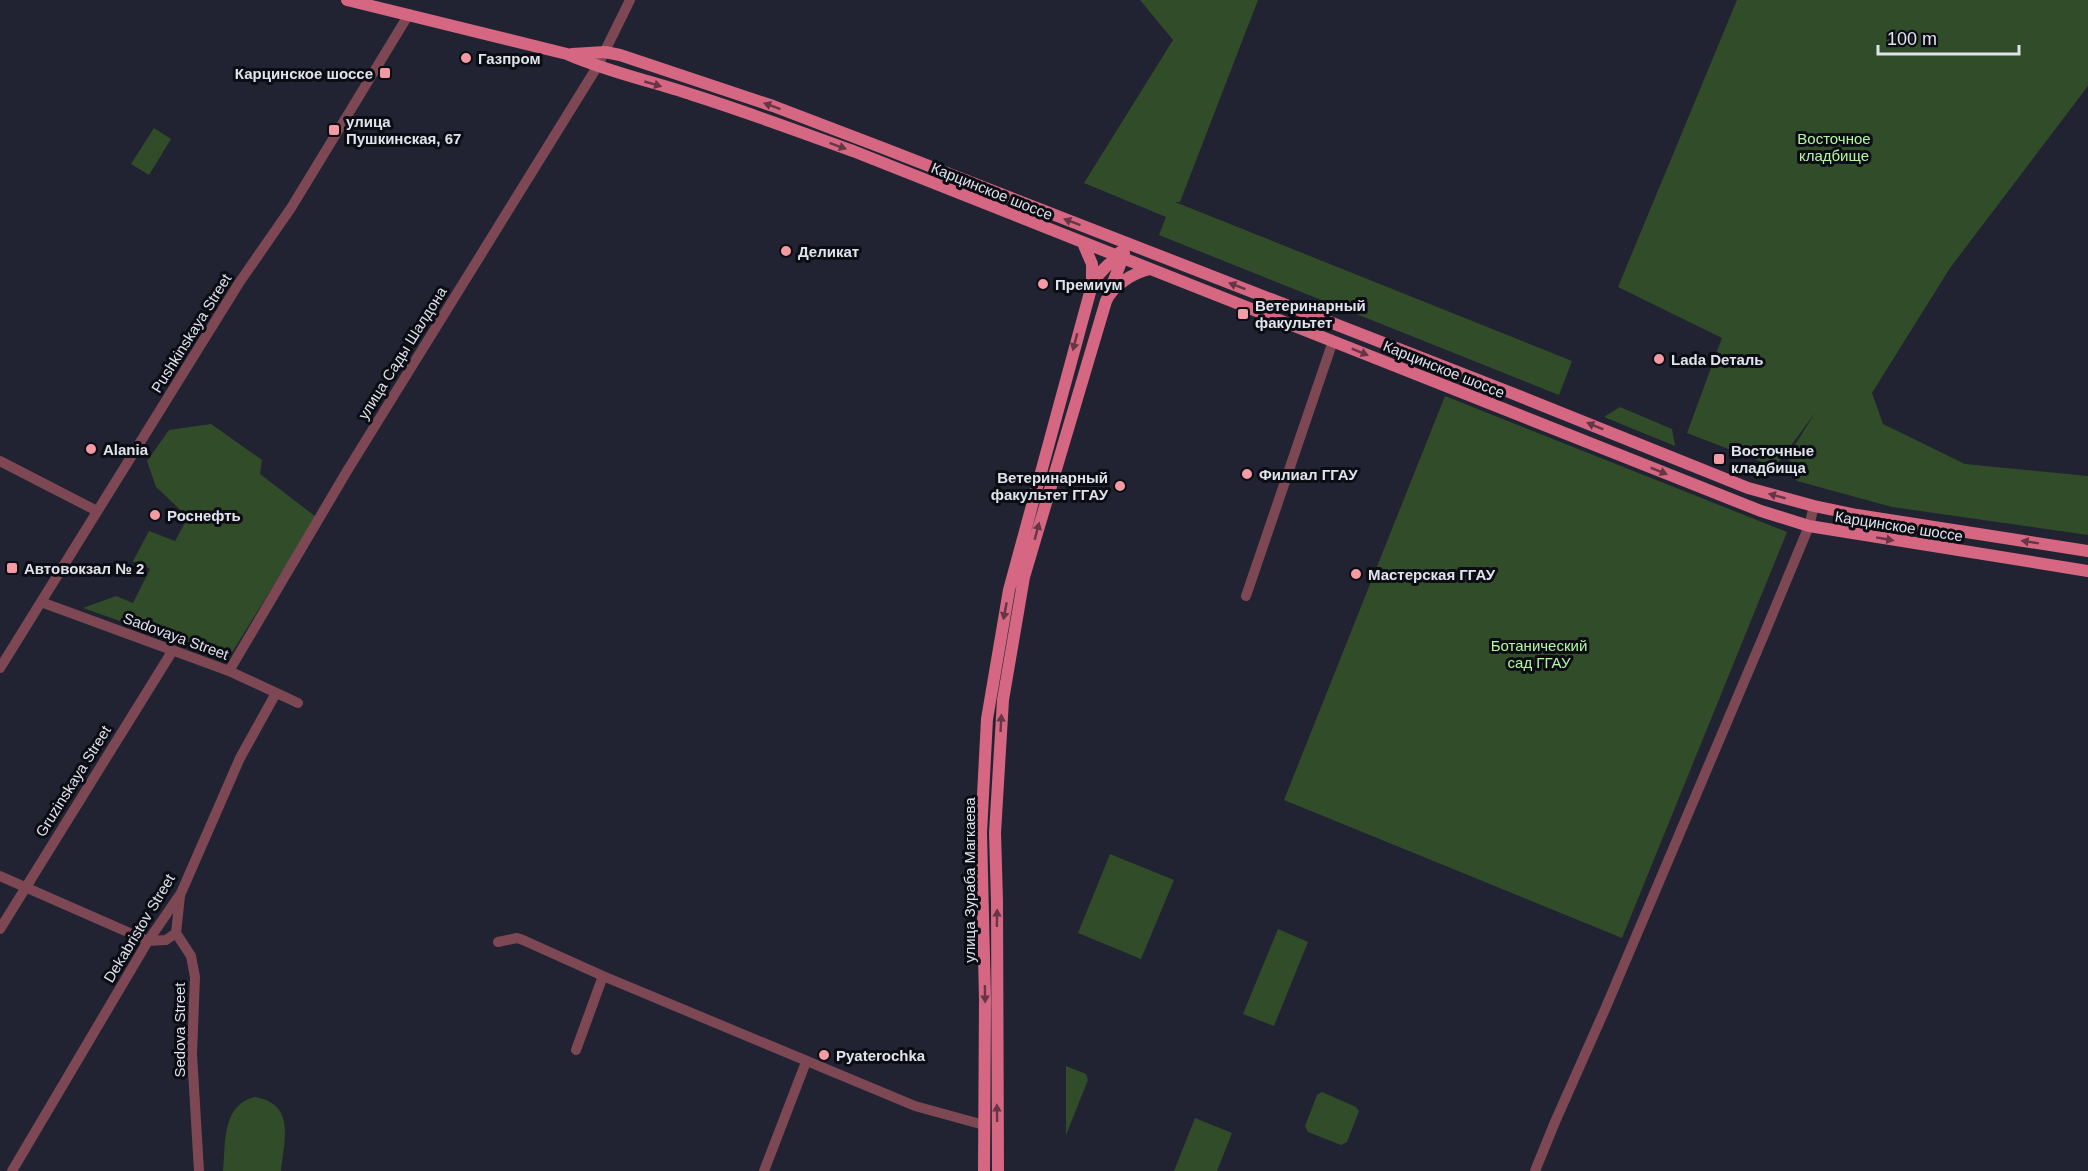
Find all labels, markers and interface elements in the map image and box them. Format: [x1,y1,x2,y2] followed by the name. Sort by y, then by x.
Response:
[1878,18,2019,56] scale bar
[1887,29,1937,49] text: 100 m
[478,50,541,67] place label: Газпром
[459,51,473,65] marker: Газпром
[235,65,373,82] place label: Карцинское шоссе
[378,66,392,80] marker: Карцинское шоссе
[645,80,663,89] one-way arrow
[763,101,781,111] one-way arrow
[346,113,461,147] place label: улица Пушкинская, 67
[327,123,341,137] marker: улица Пушкинская, 67
[1797,130,1871,164] park label: Восточное кладбище
[829,142,847,152] one-way arrow
[929,159,1055,223] street label: Карцинское шоссе
[1063,217,1081,226] one-way arrow
[798,243,859,260] place label: Деликат
[779,244,793,258] marker: Деликат
[148,270,235,395] street label: Pushkinskaya Street
[1055,276,1123,293] place label: Премиум
[1036,277,1050,291] marker: Премиум
[1228,281,1246,290] one-way arrow
[354,283,450,422] street label: улица Сады Шалдона
[1255,297,1366,331] place label: Ветеринарный факультет
[1236,307,1250,321] marker: Ветеринарный факультет
[1070,332,1080,351] one-way arrow
[1381,337,1507,401] street label: Карцинское шоссе
[1352,347,1370,357] one-way arrow
[1671,351,1764,368] place label: Lada Dеталь
[1652,352,1666,366] marker: Lada Dеталь
[1585,421,1603,431] one-way arrow
[103,441,149,458] place label: Alania
[84,442,98,456] marker: Alania
[1731,442,1814,476] place label: Восточные кладбища
[1712,452,1726,466] marker: Восточные кладбища
[1259,466,1358,483] place label: Филиал ГГАУ
[1240,467,1254,481] marker: Филиал ГГАУ
[1650,467,1668,476] one-way arrow
[991,469,1109,503] place label: Ветеринарный факультет ГГАУ
[1113,479,1127,493] marker: Ветеринарный факультет ГГАУ
[1767,491,1785,500] one-way arrow
[167,507,241,524] place label: Роснефть
[1834,507,1964,545] street label: Карцинское шоссе
[148,508,162,522] marker: Роснефть
[1033,522,1042,540] one-way arrow
[1875,535,1894,544] one-way arrow
[2021,537,2040,546] one-way arrow
[24,560,144,577] place label: Автовокзал № 2
[5,561,19,575] marker: Автовокзал № 2
[1368,566,1496,583] place label: Мастерская ГГАУ
[1349,567,1363,581] marker: Мастерская ГГАУ
[1000,602,1009,621] one-way arrow
[121,609,232,663] street label: Sadovaya Street
[1491,637,1587,671] park label: Ботанический сад ГГАУ
[997,713,1006,732] one-way arrow
[32,722,114,840] street label: Gruzinskaya Street
[961,797,978,963] street label: улица Зураба Магкаева
[100,870,178,985] street label: Dekabristov Street
[992,908,1002,927] one-way arrow
[171,982,188,1078] street label: Sedova Street
[980,984,990,1003] one-way arrow
[836,1047,926,1064] place label: Pyaterochka
[817,1048,831,1062] marker: Pyaterochka
[993,1103,1002,1122] one-way arrow

